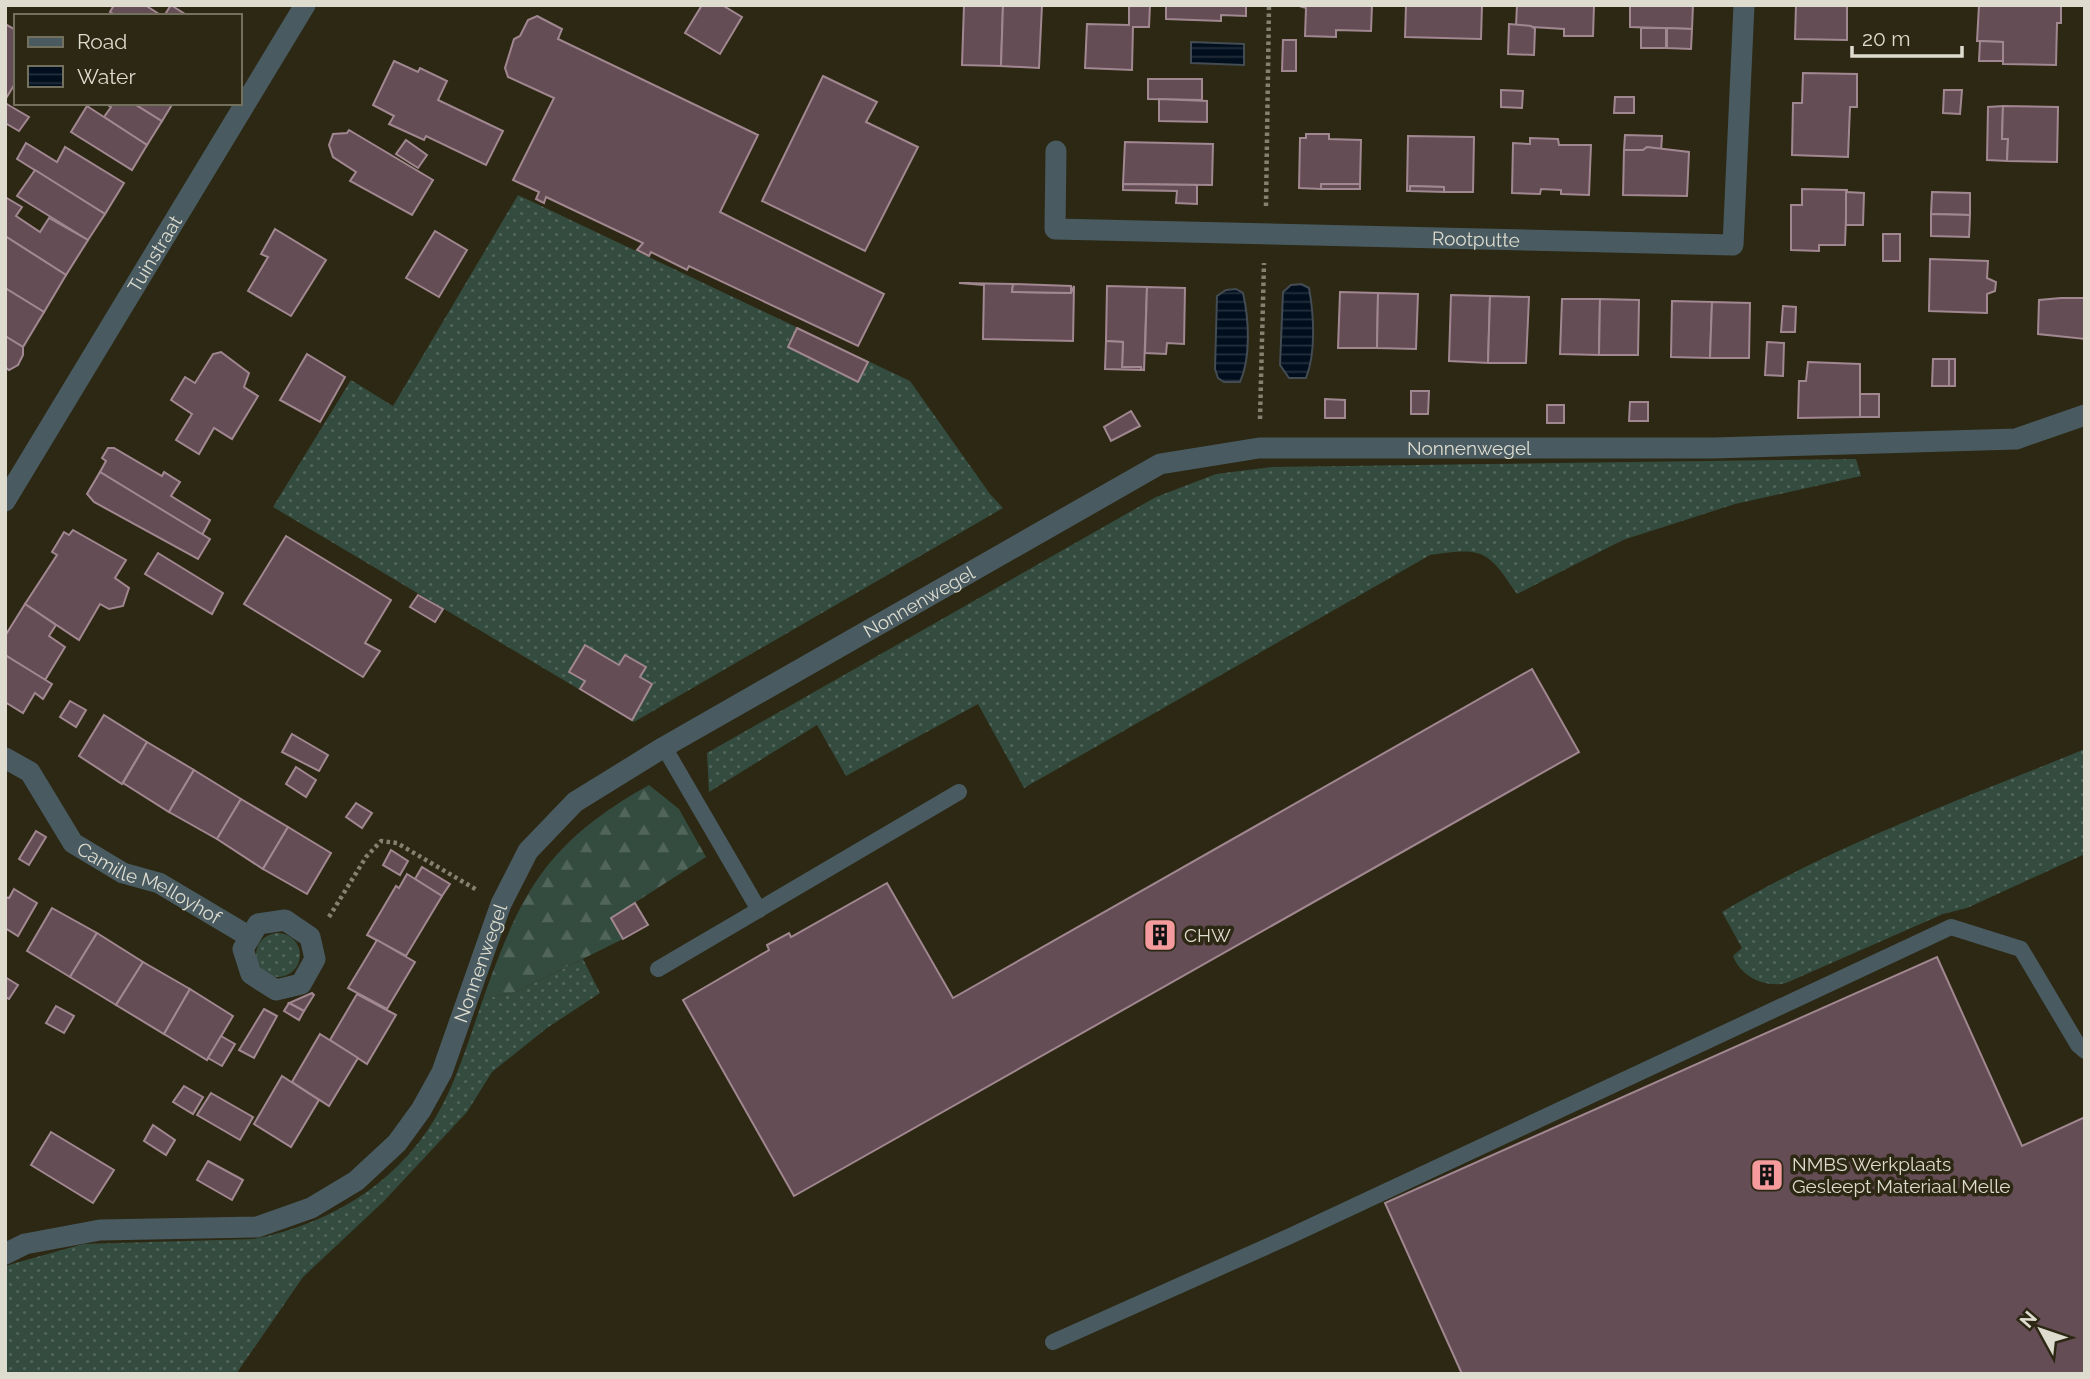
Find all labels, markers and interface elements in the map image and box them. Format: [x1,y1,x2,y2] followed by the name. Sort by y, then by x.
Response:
[14,14,242,105] legend
[1852,14,1962,58] scale bar
[1862,26,1910,51] text: 20 m
[77,29,127,54] text: Road
[77,64,136,89] text: Water
[123,211,186,296] street label: Tuinstraat
[1432,227,1520,251] street label: Rootputte
[1407,437,1532,459] street label: Nonnenwegel
[859,561,979,642] street label: Nonnenwegel
[73,837,226,929] street label: Camille Melloyhof
[449,900,512,1025] street label: Nonnenwegel
[1141,916,1179,954] building icon: CHW
[1184,924,1231,946] place label: CHW
[1792,1153,2011,1197] place label: NMBS Werkplaats Gesleept Materiaal Melle
[1748,1156,1786,1194] building icon: NMBS Werkplaats Gesleept Materiaal Melle
[2006,1295,2076,1365] north arrow
[2015,1306,2041,1332] text: N

